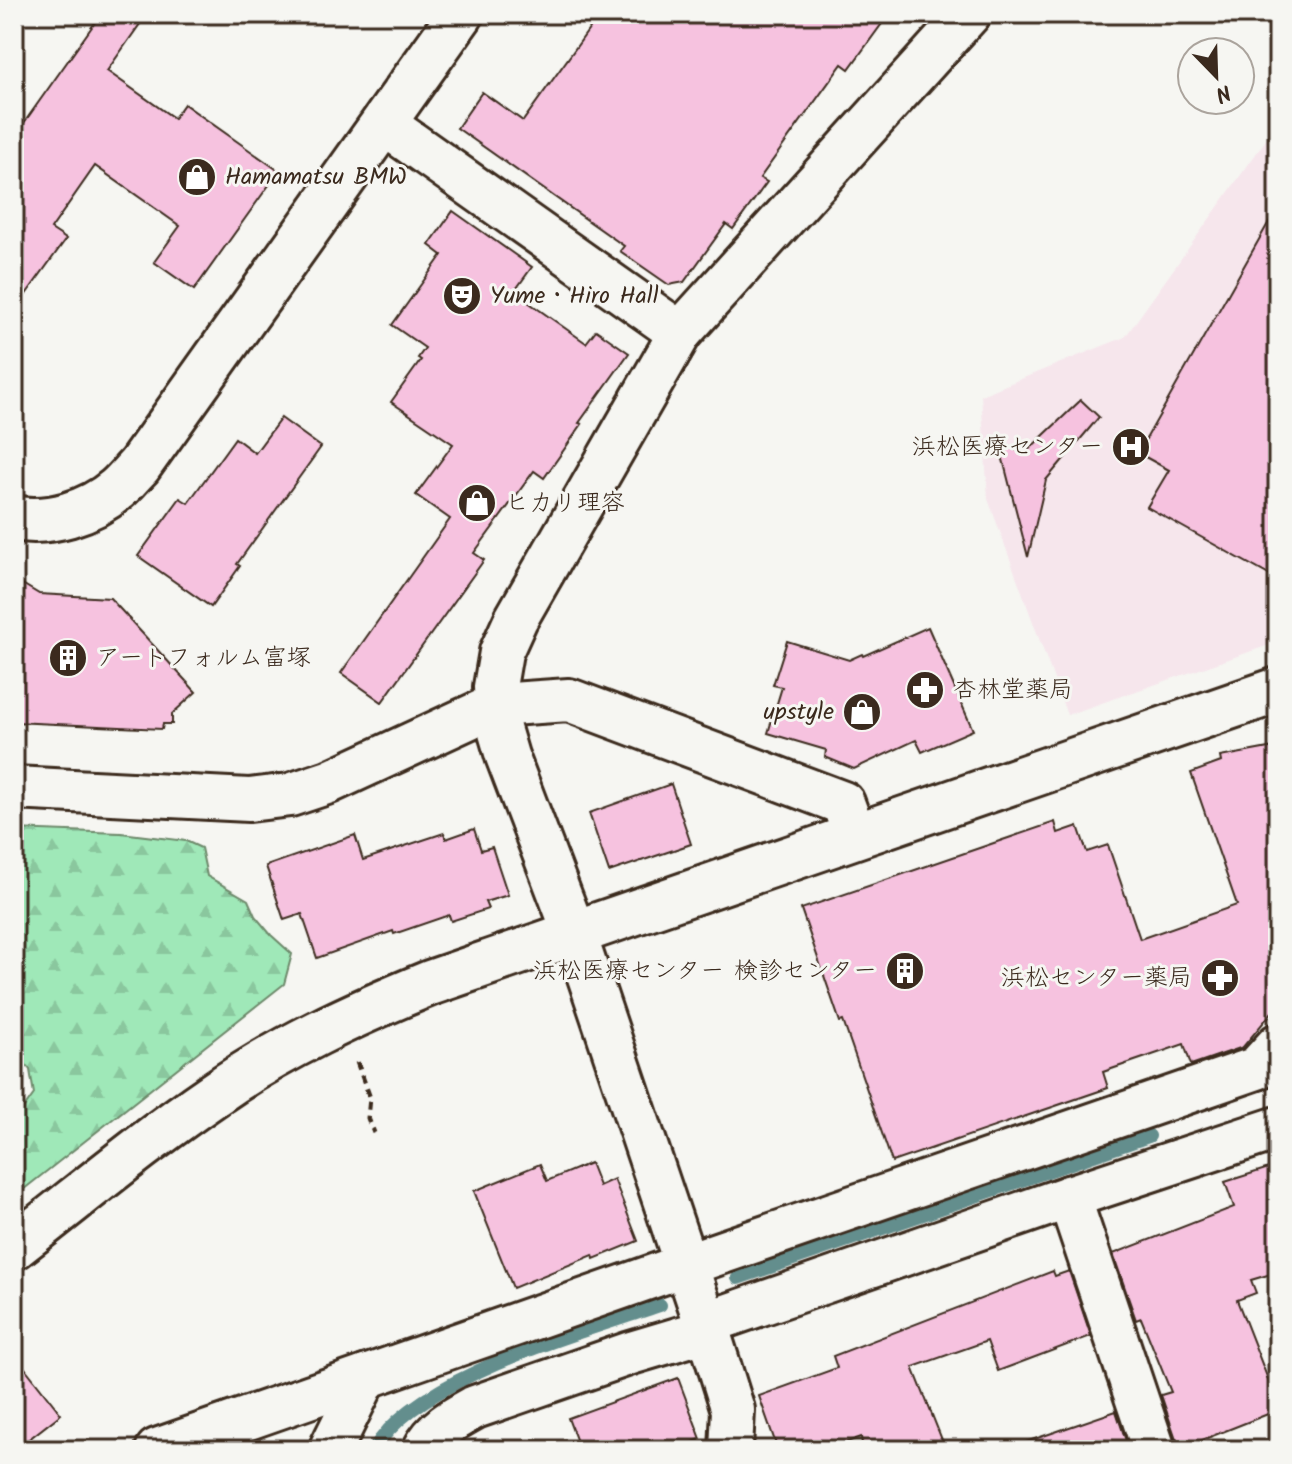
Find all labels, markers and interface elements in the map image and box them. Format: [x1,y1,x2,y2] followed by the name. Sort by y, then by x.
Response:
[1176,36,1256,116] north arrow
[1210,73,1236,111] text: N
[176,156,218,198] shop icon: Hamamatsu BMW
[225,158,407,197] place label: Hamamatsu BMW
[441,275,483,317] theatre icon: Yume・Hiro Hall
[490,277,659,316] place label: Yume・Hiro Hall
[1110,426,1152,468] hospital icon: 浜松医療センター
[912,428,1103,467] place label: 浜松医療センター
[456,482,498,524] shop icon: ヒカリ理容
[505,484,625,523] place label: ヒカリ理容
[47,637,89,679] building icon: アートフォルム富塚
[96,639,311,678] place label: アートフォルム富塚
[904,669,946,711] pharmacy icon: 杏林堂薬局
[953,671,1073,710] place label: 杏林堂薬局
[841,691,883,733] shop icon: upstyle
[764,693,834,732] place label: upstyle
[884,950,926,992] building icon: 浜松医療センター 検診センター
[533,952,877,991] place label: 浜松医療センター 検診センター
[1199,957,1241,999] pharmacy icon: 浜松センター薬局
[1001,959,1192,998] place label: 浜松センター薬局

